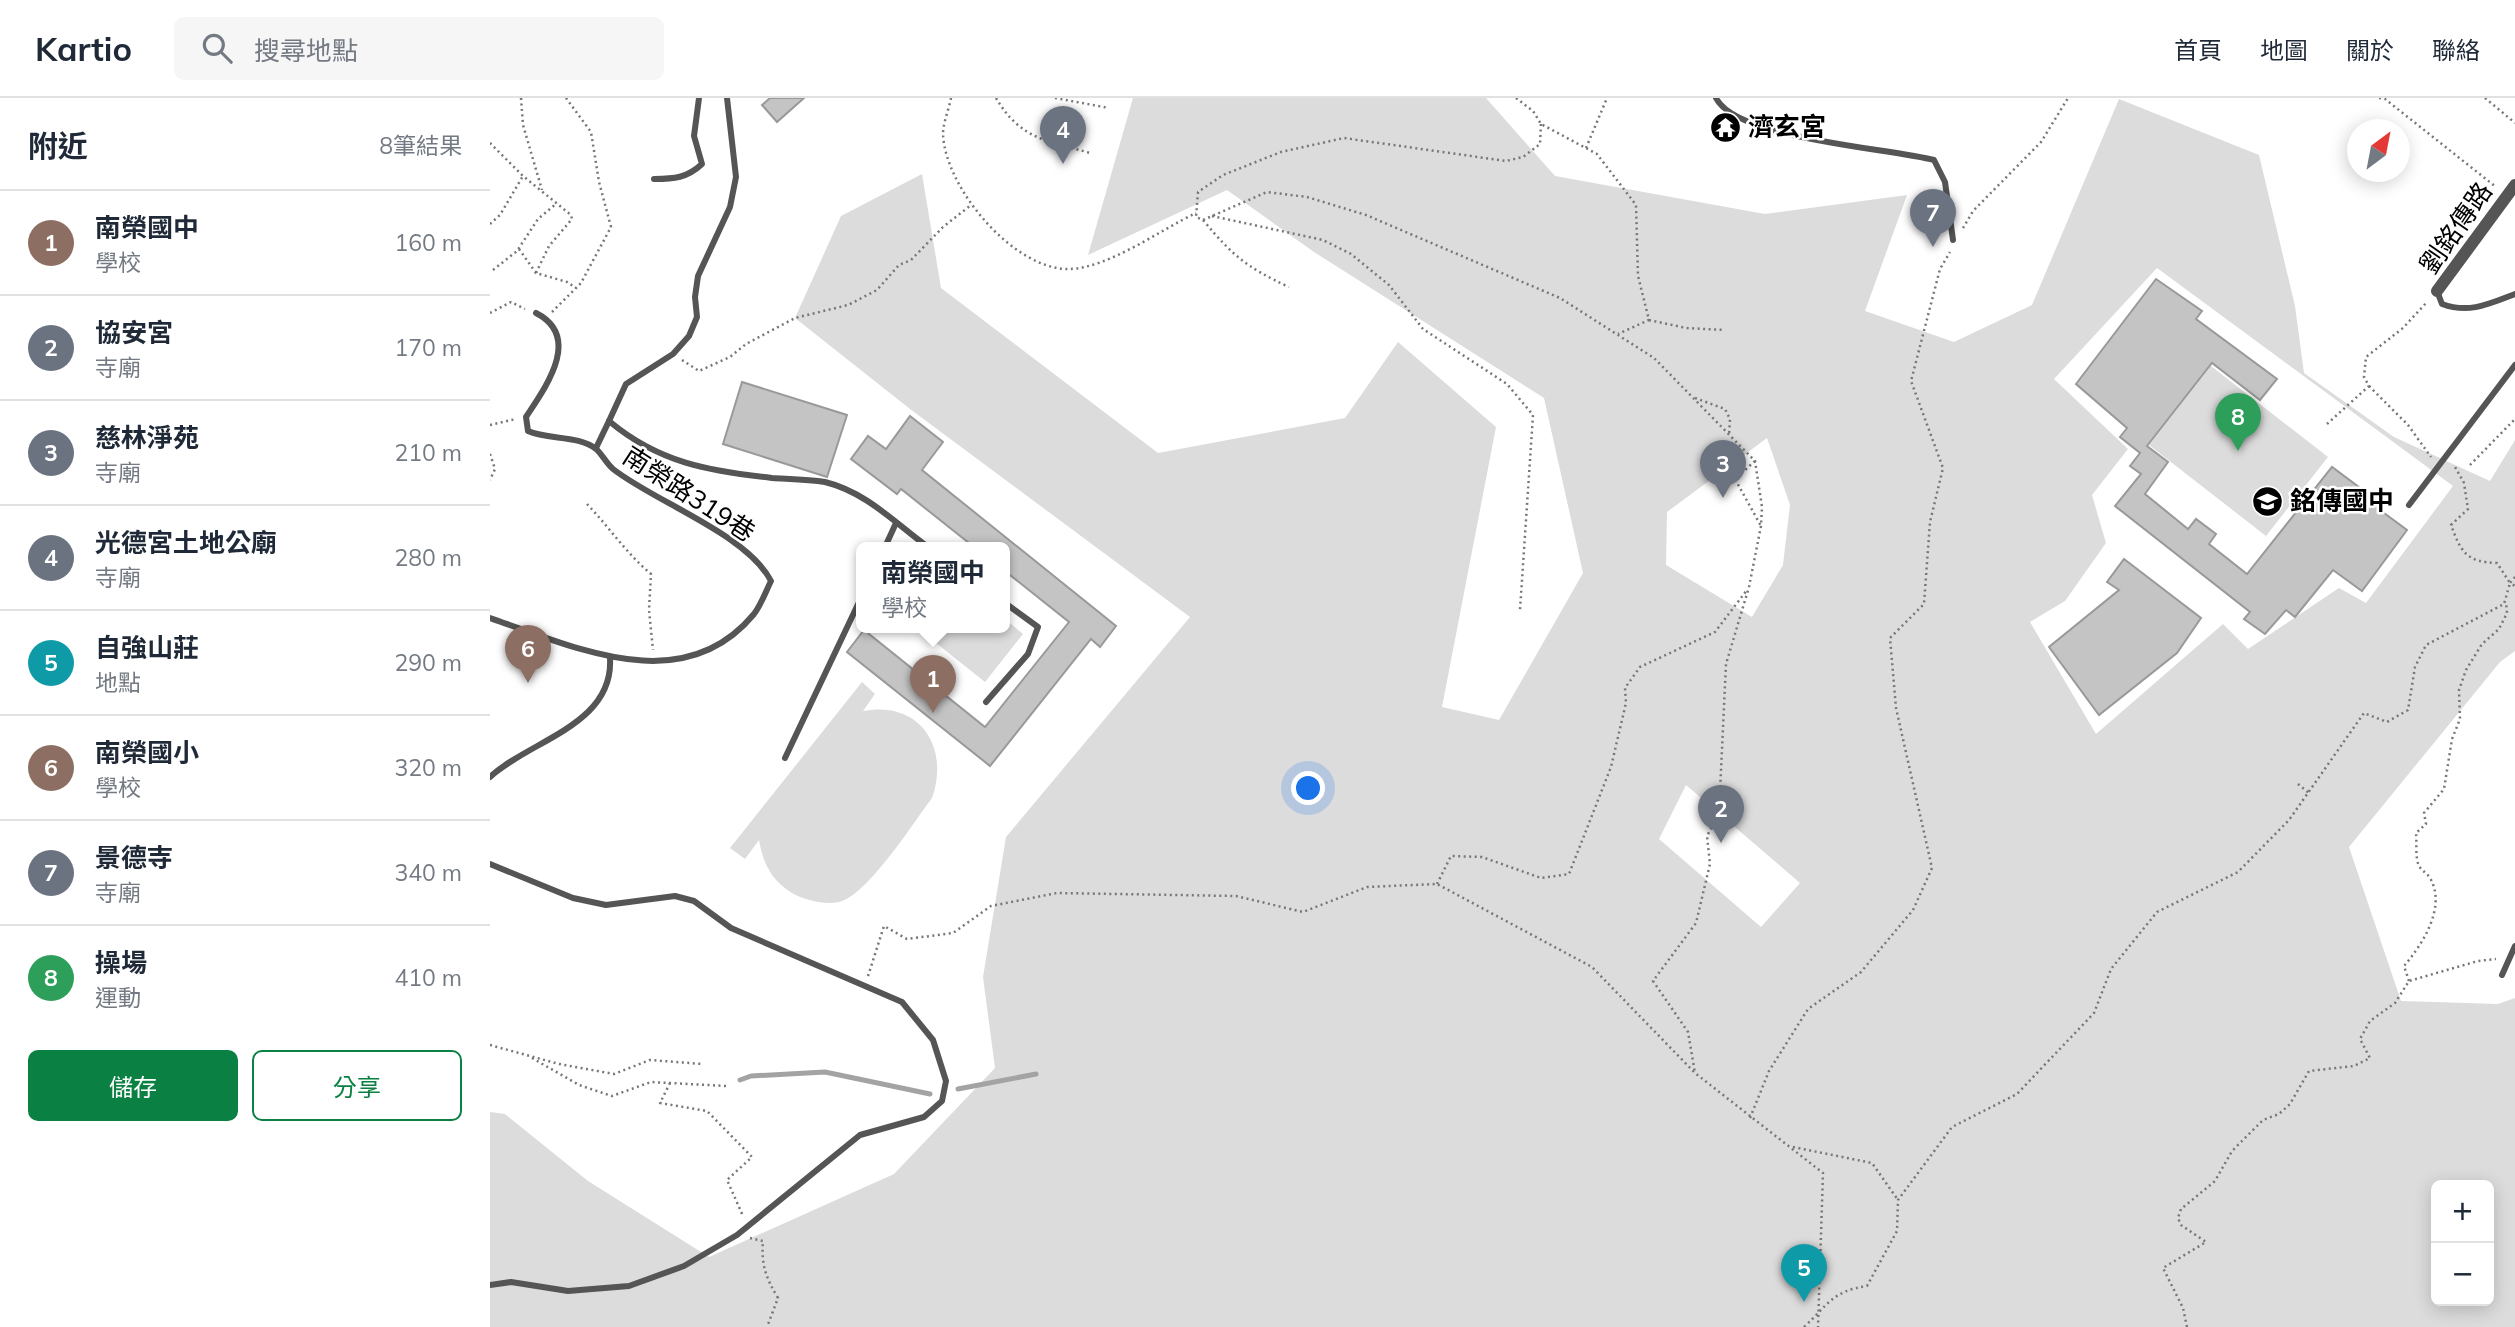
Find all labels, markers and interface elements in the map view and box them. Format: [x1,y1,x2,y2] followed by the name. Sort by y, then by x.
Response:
[174,17,664,80] search box
[35,28,132,69] text: Kartio
[198,29,236,67] icon: search
[254,34,358,67] text: 搜尋地點
[2174,35,2222,65] text: 首頁
[2260,35,2308,65] text: 地圖
[2346,35,2394,65] text: 關於
[2432,35,2480,65] text: 聯絡
[1040,106,1086,164] pin: 4
[1708,110,1742,144] temple icon: 濟玄宮
[1748,110,1826,143] place label: 濟玄宮
[2347,119,2410,182] north arrow
[28,127,88,165] text: 附近
[379,131,462,160] text: 8筆結果
[2412,176,2499,280] street label: 劉銘傳路
[1910,189,1956,247] pin: 7
[95,211,199,244] text: 南榮國中
[44,228,58,257] text: 1
[394,228,462,257] text: 160 m
[95,248,141,277] text: 學校
[95,316,173,349] text: 協安宮
[44,333,58,362] text: 2
[394,333,462,362] text: 170 m
[95,353,141,382] text: 寺廟
[2215,393,2261,451] pin: 8
[95,421,199,454] text: 慈林淨苑
[44,438,58,467] text: 3
[394,438,462,467] text: 210 m
[617,439,761,548] street label: 南榮路319巷
[1700,440,1746,498] pin: 3
[95,458,141,487] text: 寺廟
[2250,484,2284,518] school or university icon: 銘傳國中
[2290,484,2394,517] place label: 銘傳國中
[95,526,277,559] text: 光德宮土地公廟
[856,542,1010,633] popup
[44,543,58,572] text: 4
[394,543,462,572] text: 280 m
[881,556,985,589] text: 南榮國中
[95,563,141,592] text: 寺廟
[881,593,927,622] text: 學校
[505,625,551,683] pin: 6
[95,631,199,664] text: 自強山莊
[44,648,58,677] text: 5
[394,648,462,677] text: 290 m
[910,655,956,713] pin: 1
[95,668,141,697] text: 地點
[95,736,199,769] text: 南榮國小
[44,753,58,782] text: 6
[394,753,462,782] text: 320 m
[1291,771,1325,805] your location
[95,773,141,802] text: 學校
[1698,785,1744,843] pin: 2
[95,841,173,874] text: 景德寺
[44,858,58,887] text: 7
[394,858,462,887] text: 340 m
[95,878,141,907] text: 寺廟
[95,946,147,979] text: 操場
[44,963,58,992] text: 8
[394,963,462,992] text: 410 m
[95,983,141,1012] text: 運動
[28,1050,238,1121] button: 儲存
[252,1050,462,1121] button: 分享
[2431,1180,2494,1306] map controls
[2431,1180,2494,1243] button: +
[2431,1243,2494,1306] button: −
[1781,1244,1827,1302] pin: 5

